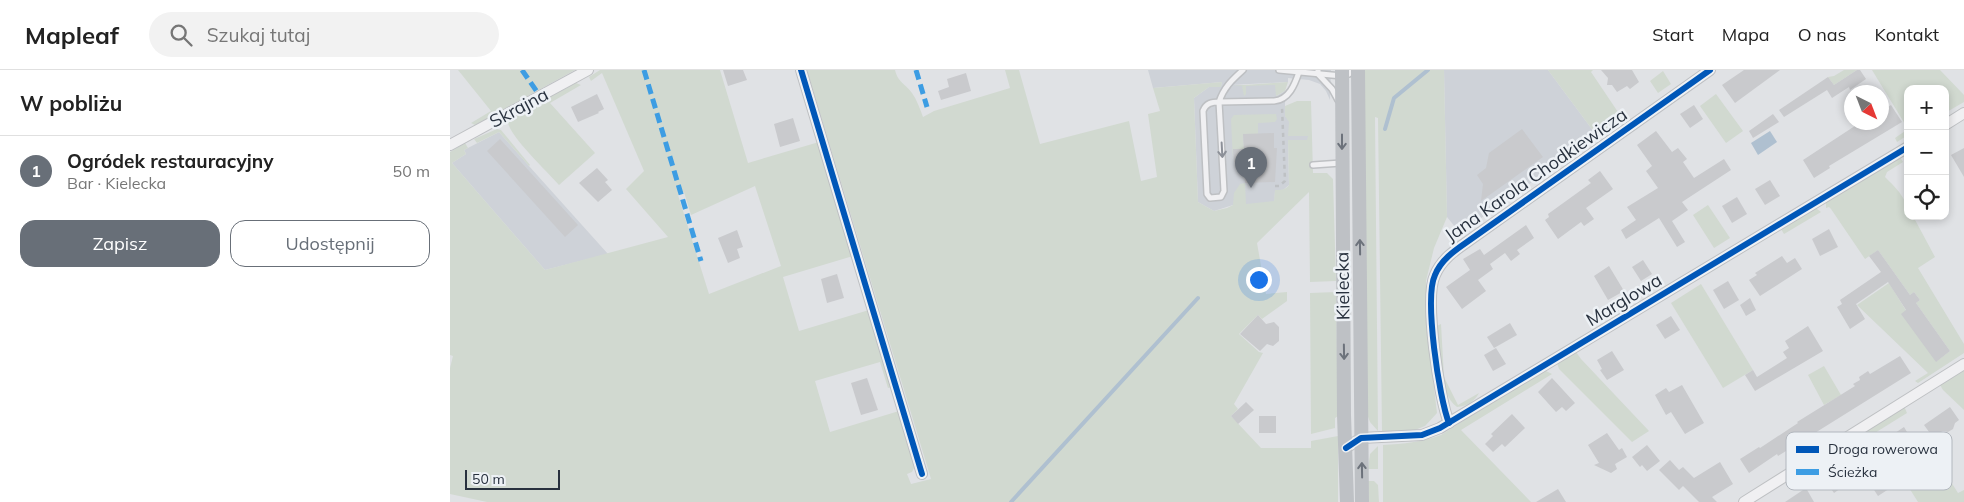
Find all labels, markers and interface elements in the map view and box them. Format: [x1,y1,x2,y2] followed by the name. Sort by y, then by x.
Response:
[149,12,499,57] search box
[25,20,119,50] text: Mapleaf
[167,21,195,49] icon: search
[207,23,310,47] text: Szukaj tutaj
[1652,23,1694,46] text: Start
[1722,23,1770,46] text: Mapa
[1798,23,1847,46] text: O nas
[1875,23,1939,46] text: Kontakt
[485,83,552,133] street label: Skrajna
[1844,85,1889,130] north arrow
[1904,85,1949,220] map controls
[1904,85,1949,130] button: +
[20,90,122,116] text: W pobliżu
[1440,103,1631,246] street label: Jana Karola Chodkiewicza
[1904,130,1949,175] button: −
[1337,134,1347,150] one-way arrow
[1217,142,1226,158] one-way arrow
[1235,147,1267,188] pin: 1
[67,149,274,173] text: Ogródek restauracyjny
[31,161,41,181] text: 1
[393,161,430,181] text: 50 m
[67,173,166,193] text: Bar · Kielecka
[1904,175,1949,220] button: locate
[20,220,220,267] button: Zapisz
[230,220,430,267] button: Udostępnij
[1355,239,1364,255] one-way arrow
[1330,252,1355,320] street label: Kielecka
[1246,267,1272,293] your location
[1582,268,1666,331] street label: Marglowa
[1339,343,1349,359] one-way arrow
[1786,432,1952,490] legend
[1828,440,1938,458] text: Droga rowerowa
[1357,462,1367,478] one-way arrow
[1828,463,1877,481] text: Ścieżka
[465,467,560,490] scale bar
[472,470,505,488] text: 50 m

